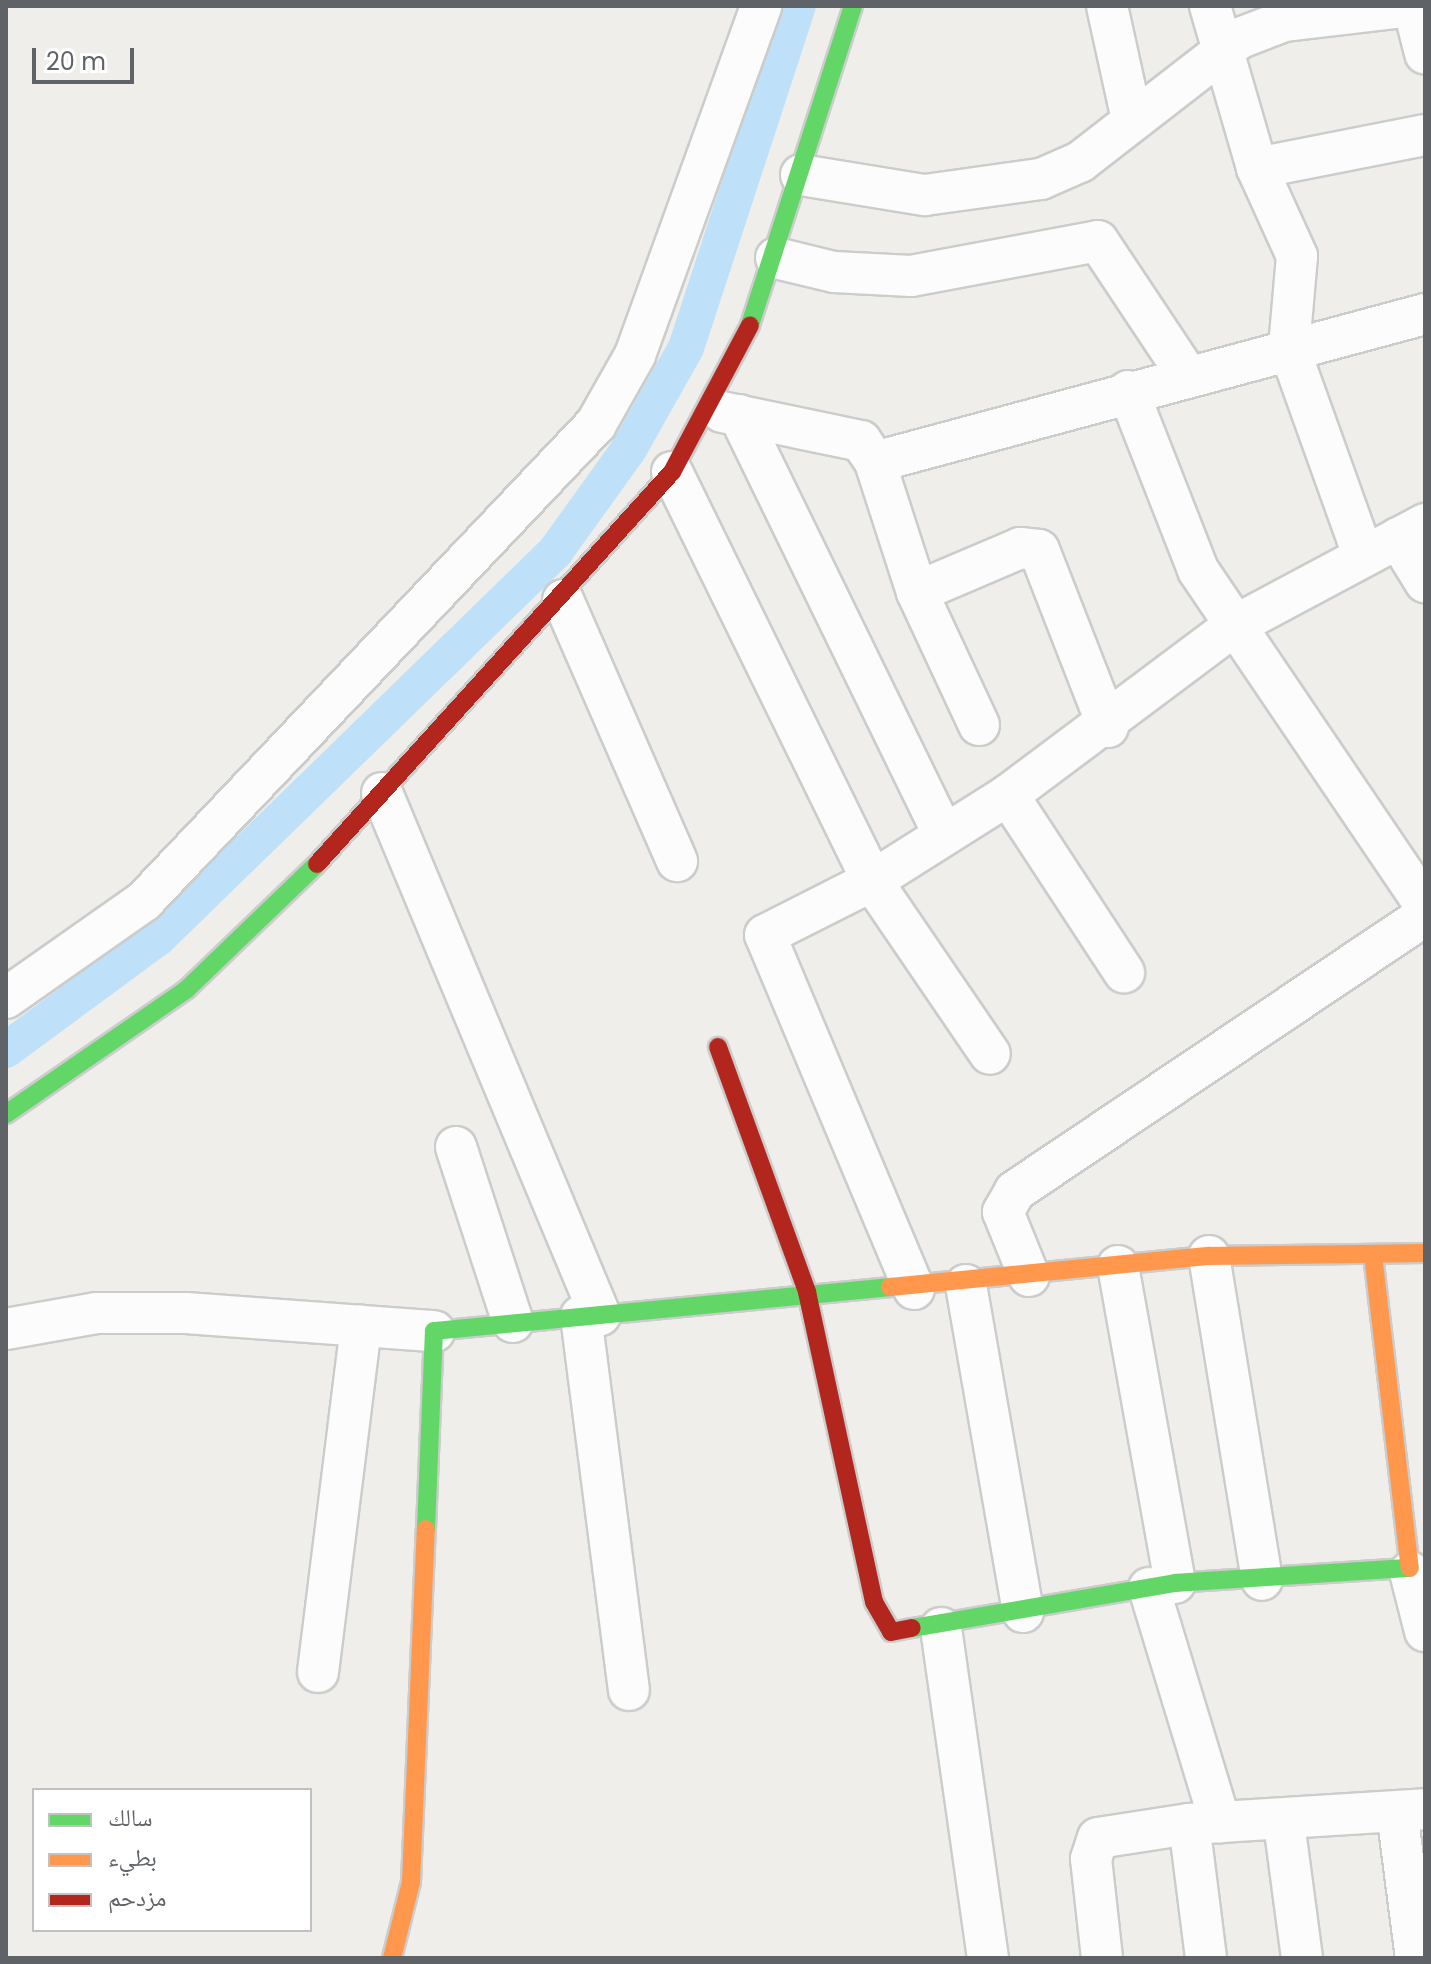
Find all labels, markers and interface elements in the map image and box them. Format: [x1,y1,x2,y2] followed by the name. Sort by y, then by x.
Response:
[36,32,138,82] scale bar
[46,45,106,78] text: 20 m
[32,1788,312,1932] legend
[108,1801,153,1834] text: سالك
[108,1841,157,1874] text: بطيء
[108,1881,167,1914] text: مزدحم

